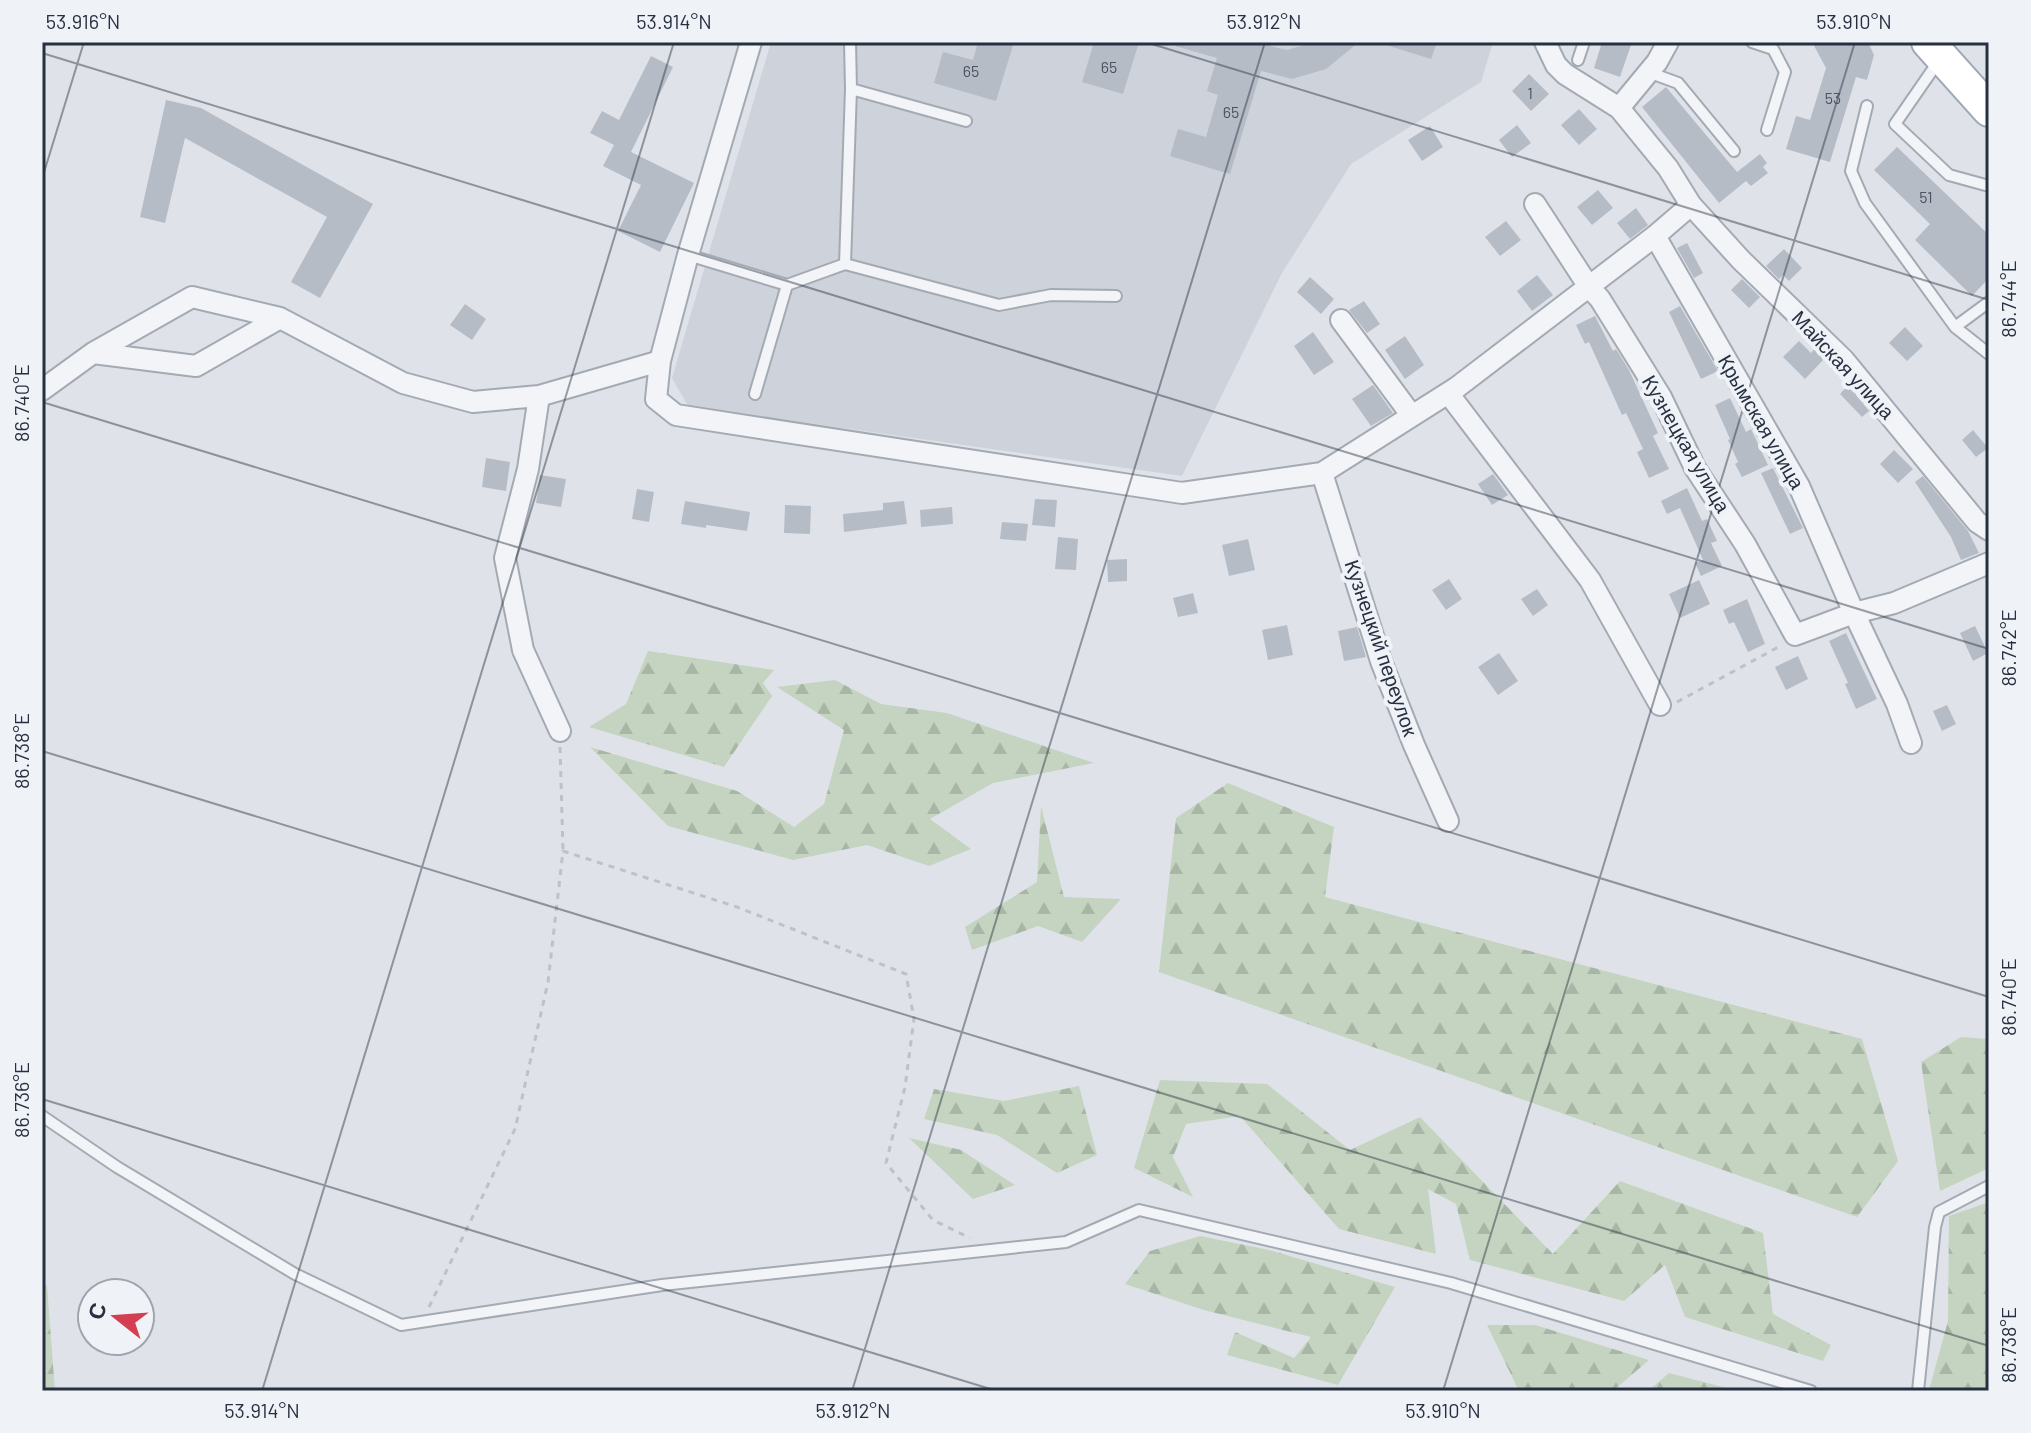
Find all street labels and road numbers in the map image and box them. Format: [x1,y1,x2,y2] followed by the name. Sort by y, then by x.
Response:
[1787,305,1901,424] street label: Майская улица
[1714,350,1810,494] street label: Крымская улица
[1638,371,1736,517] street label: Кузнецкая улица
[1341,556,1423,739] street label: Кузнецкий переулок

